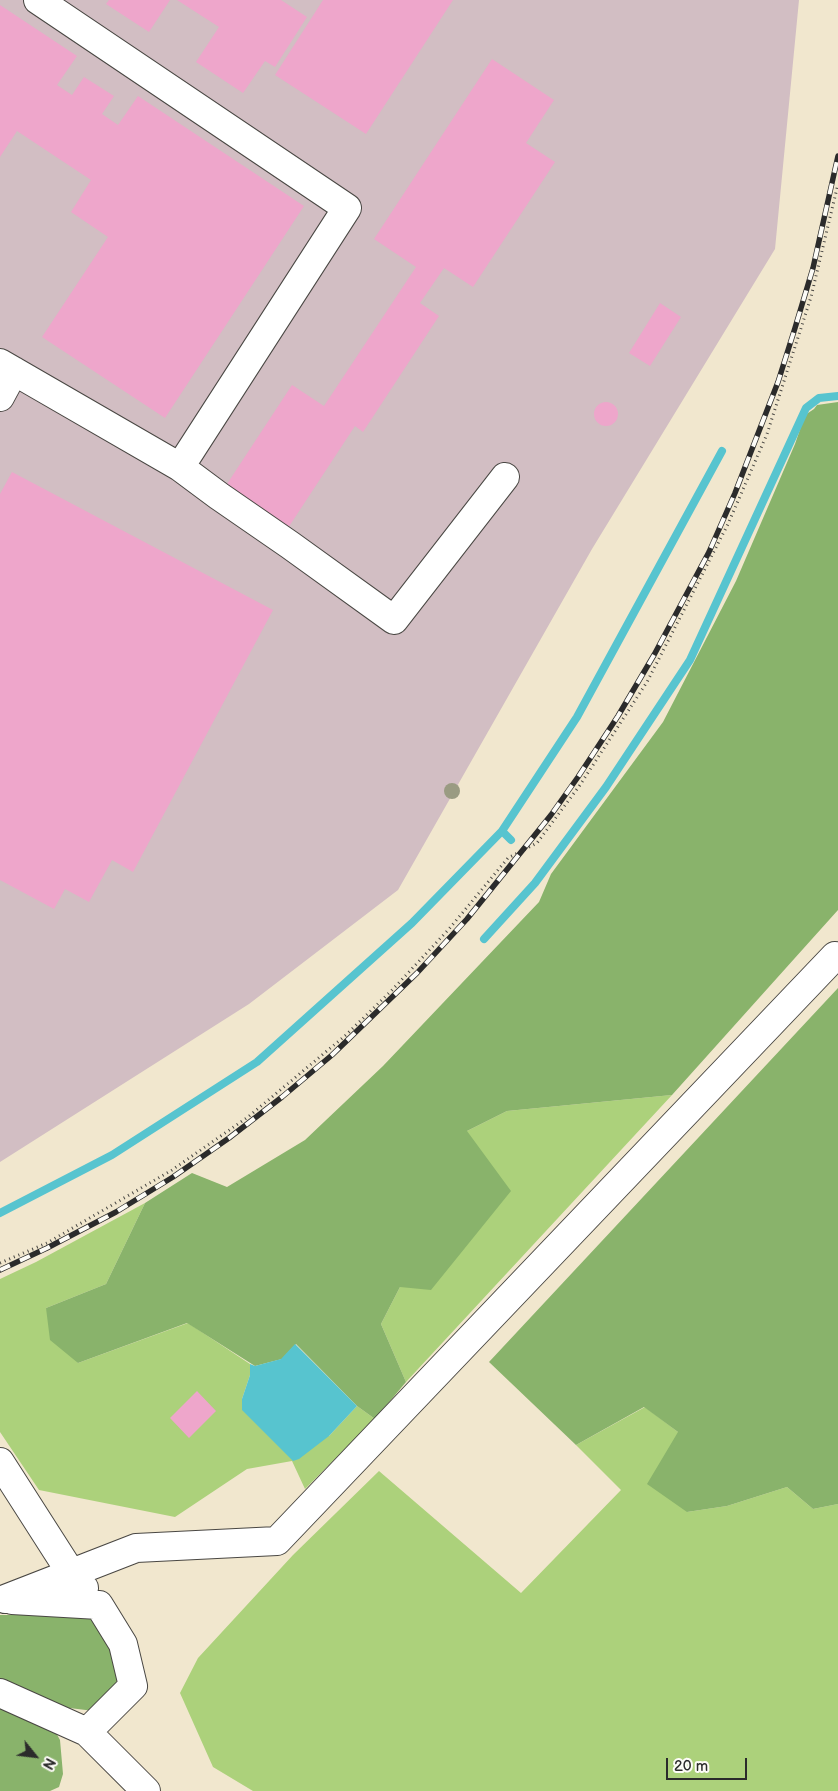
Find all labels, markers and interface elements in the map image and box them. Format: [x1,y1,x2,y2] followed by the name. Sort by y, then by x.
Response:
[10,1731,60,1781] north arrow
[668,1748,749,1780] scale bar
[39,1755,59,1772] text: N
[674,1757,708,1776] text: 20 m

